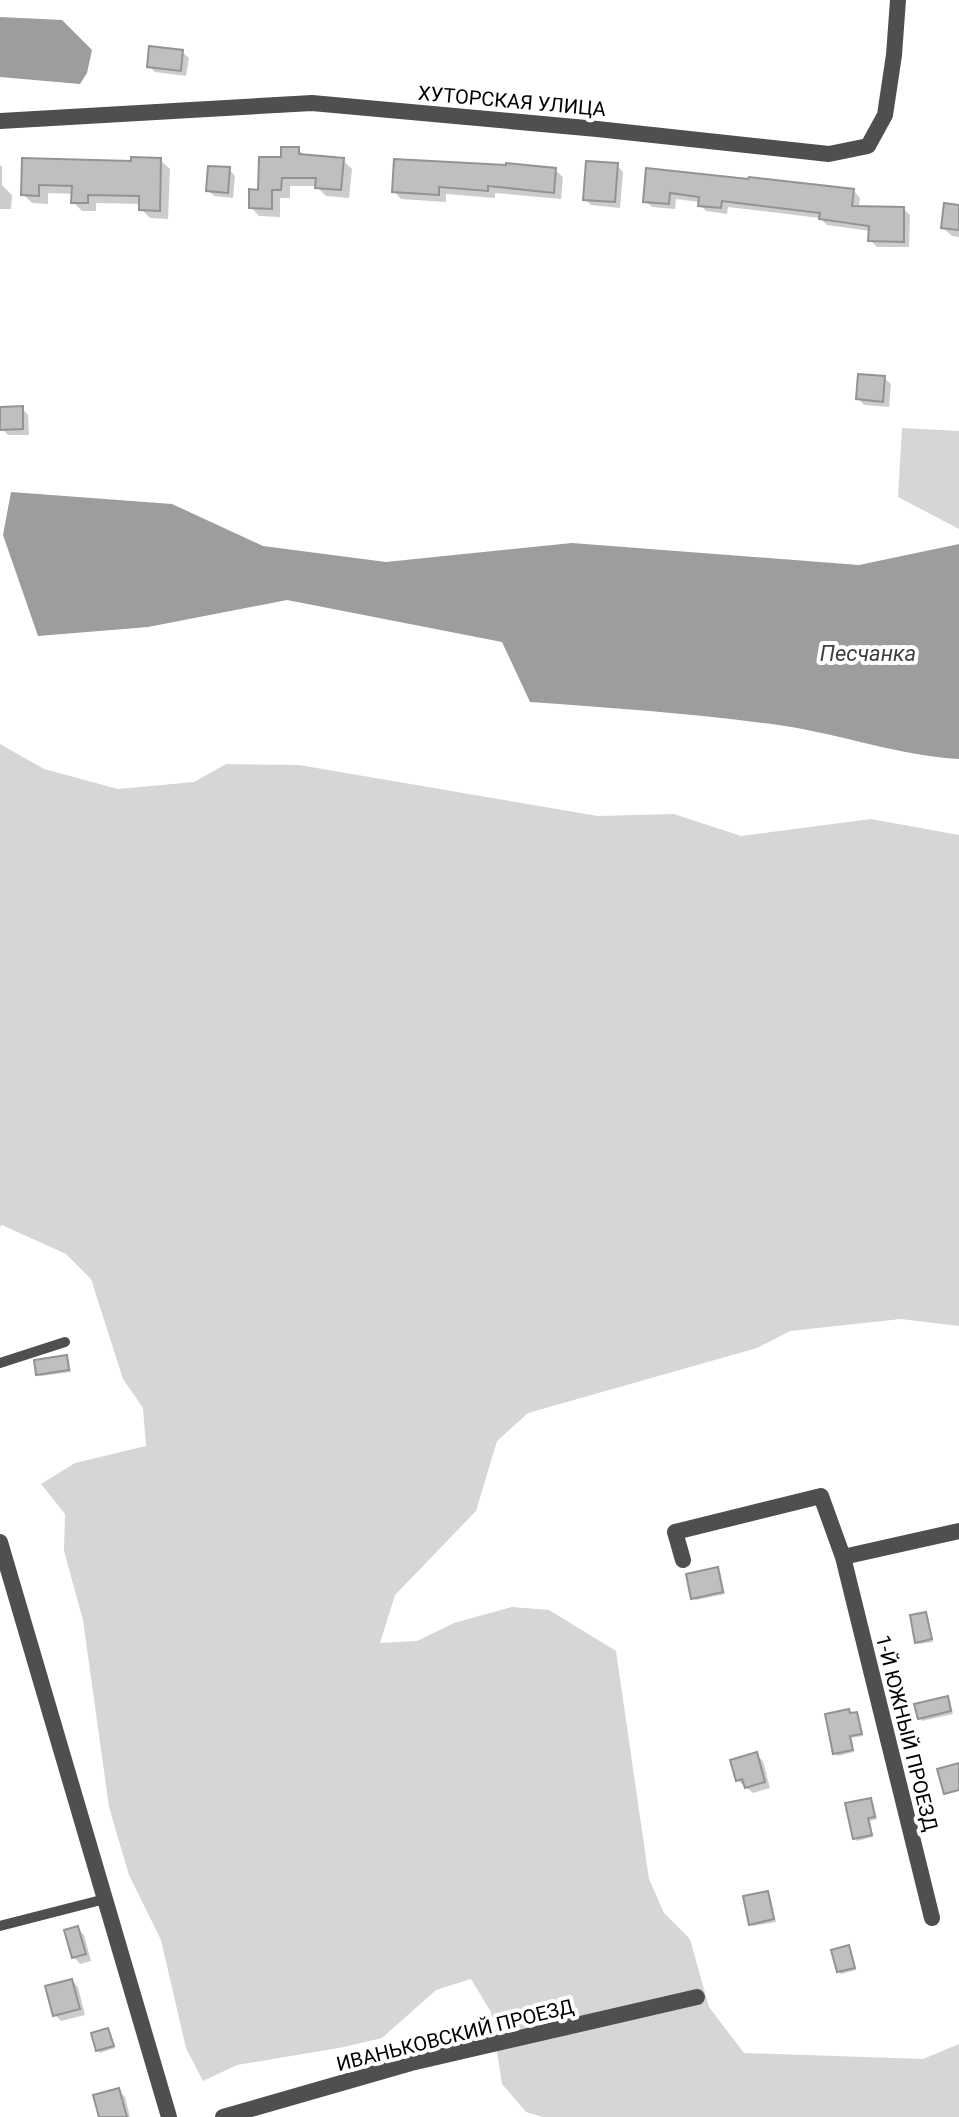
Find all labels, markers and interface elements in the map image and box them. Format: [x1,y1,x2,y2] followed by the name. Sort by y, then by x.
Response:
[417,81,607,121] street label: ХУТОРСКАЯ УЛИЦА
[820,641,916,666] water label: Песчанка
[871,1632,943,1834] street label: 1-Й ЮЖНЫЙ ПРОЕЗД
[334,1994,576,2076] street label: ИВАНЬКОВСКИЙ ПРОЕЗД

